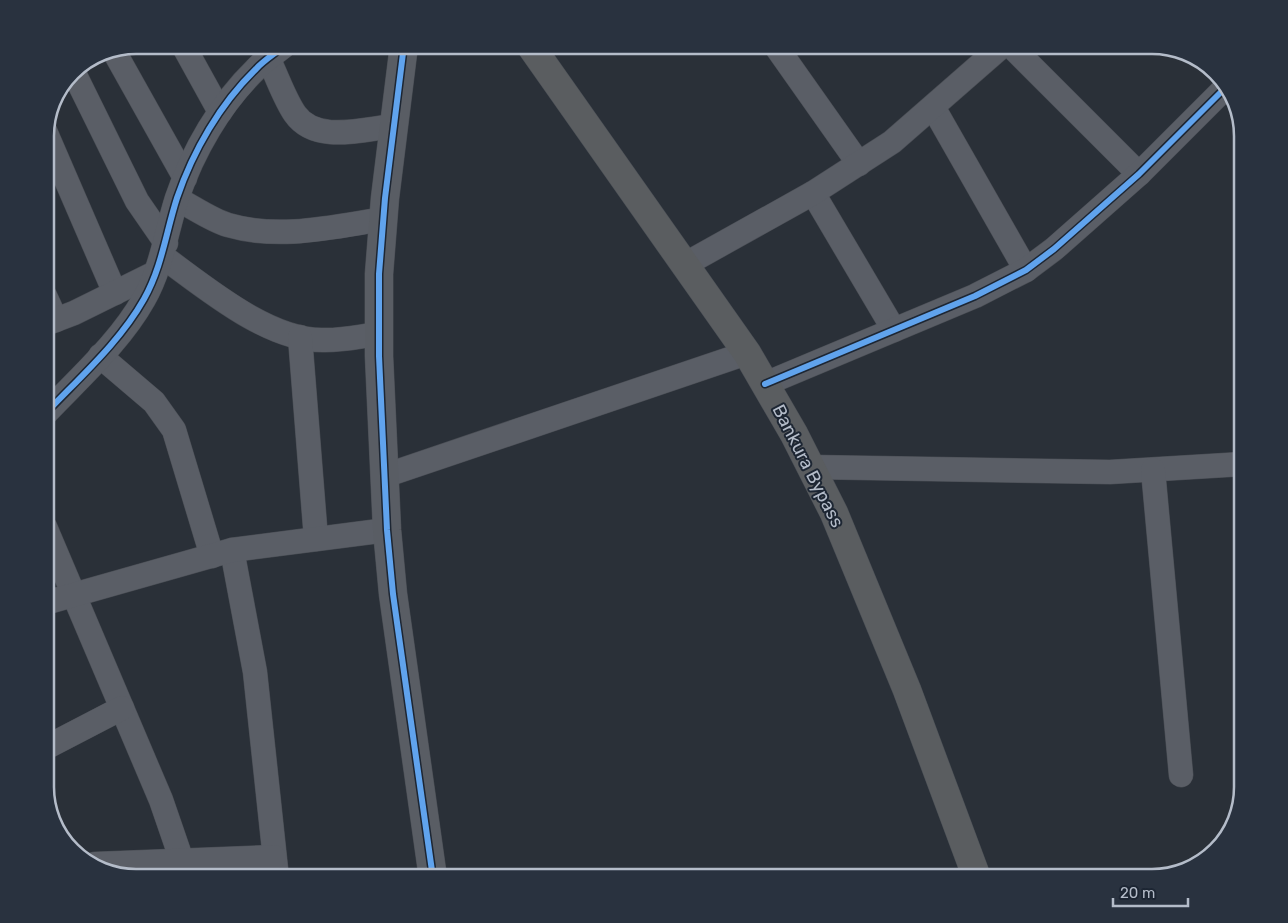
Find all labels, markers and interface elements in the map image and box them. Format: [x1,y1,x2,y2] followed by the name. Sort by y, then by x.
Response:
[768,401,848,531] street label: Bankura Bypass
[1113,876,1188,908] scale bar
[1120,884,1155,902] text: 20 m

